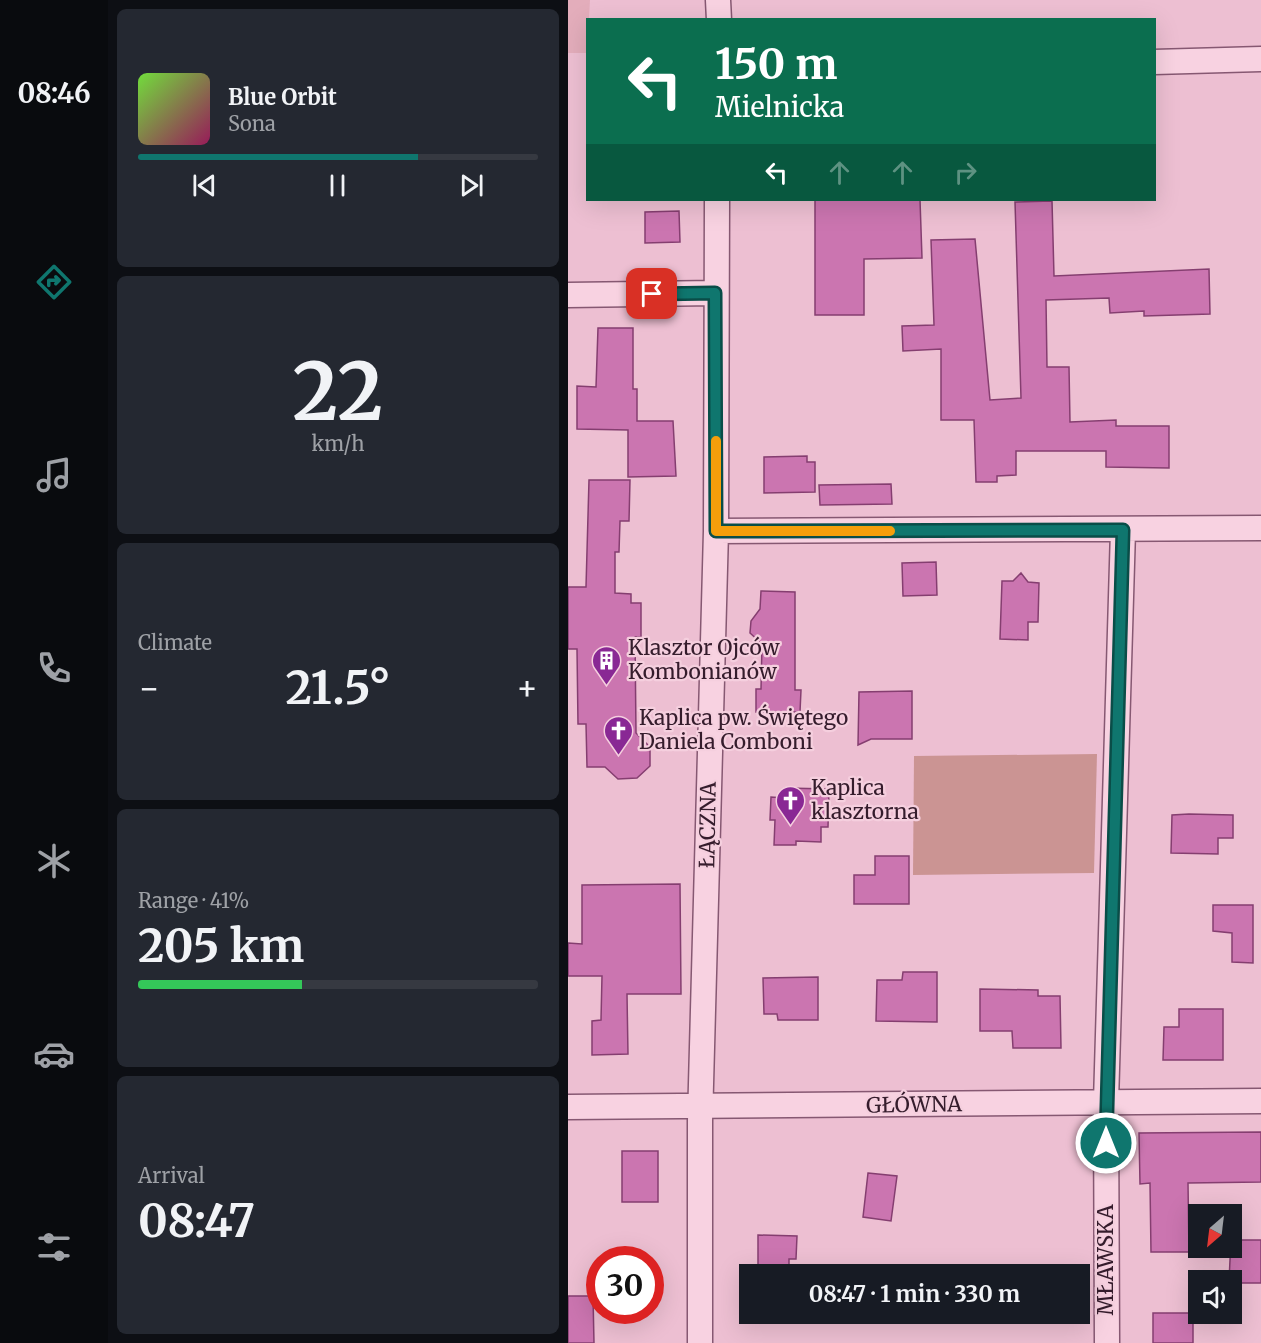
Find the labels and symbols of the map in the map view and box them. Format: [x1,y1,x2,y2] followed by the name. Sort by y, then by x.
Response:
[626,268,677,319] pin
[628,634,780,685] place label: Klasztor Ojców Kombonianów
[591,644,623,686] building icon: Klasztor Ojców Kombonianów
[639,704,848,755] place label: Kaplica pw. Świętego Daniela Comboni
[602,714,634,756] church icon: Kaplica pw. Świętego Daniela Comboni
[811,774,919,825] place label: Kaplica klasztorna
[693,781,722,868] street label: ŁĄCZNA
[774,784,806,826] church icon: Kaplica klasztorna
[866,1090,962,1119] street label: GŁÓWNA
[1074,1111,1138,1175] position arrow
[1092,1204,1119,1315] street label: MŁAWSKA
[1188,1204,1242,1258] north arrow
[586,1246,664,1324] speed limit sign: 30

